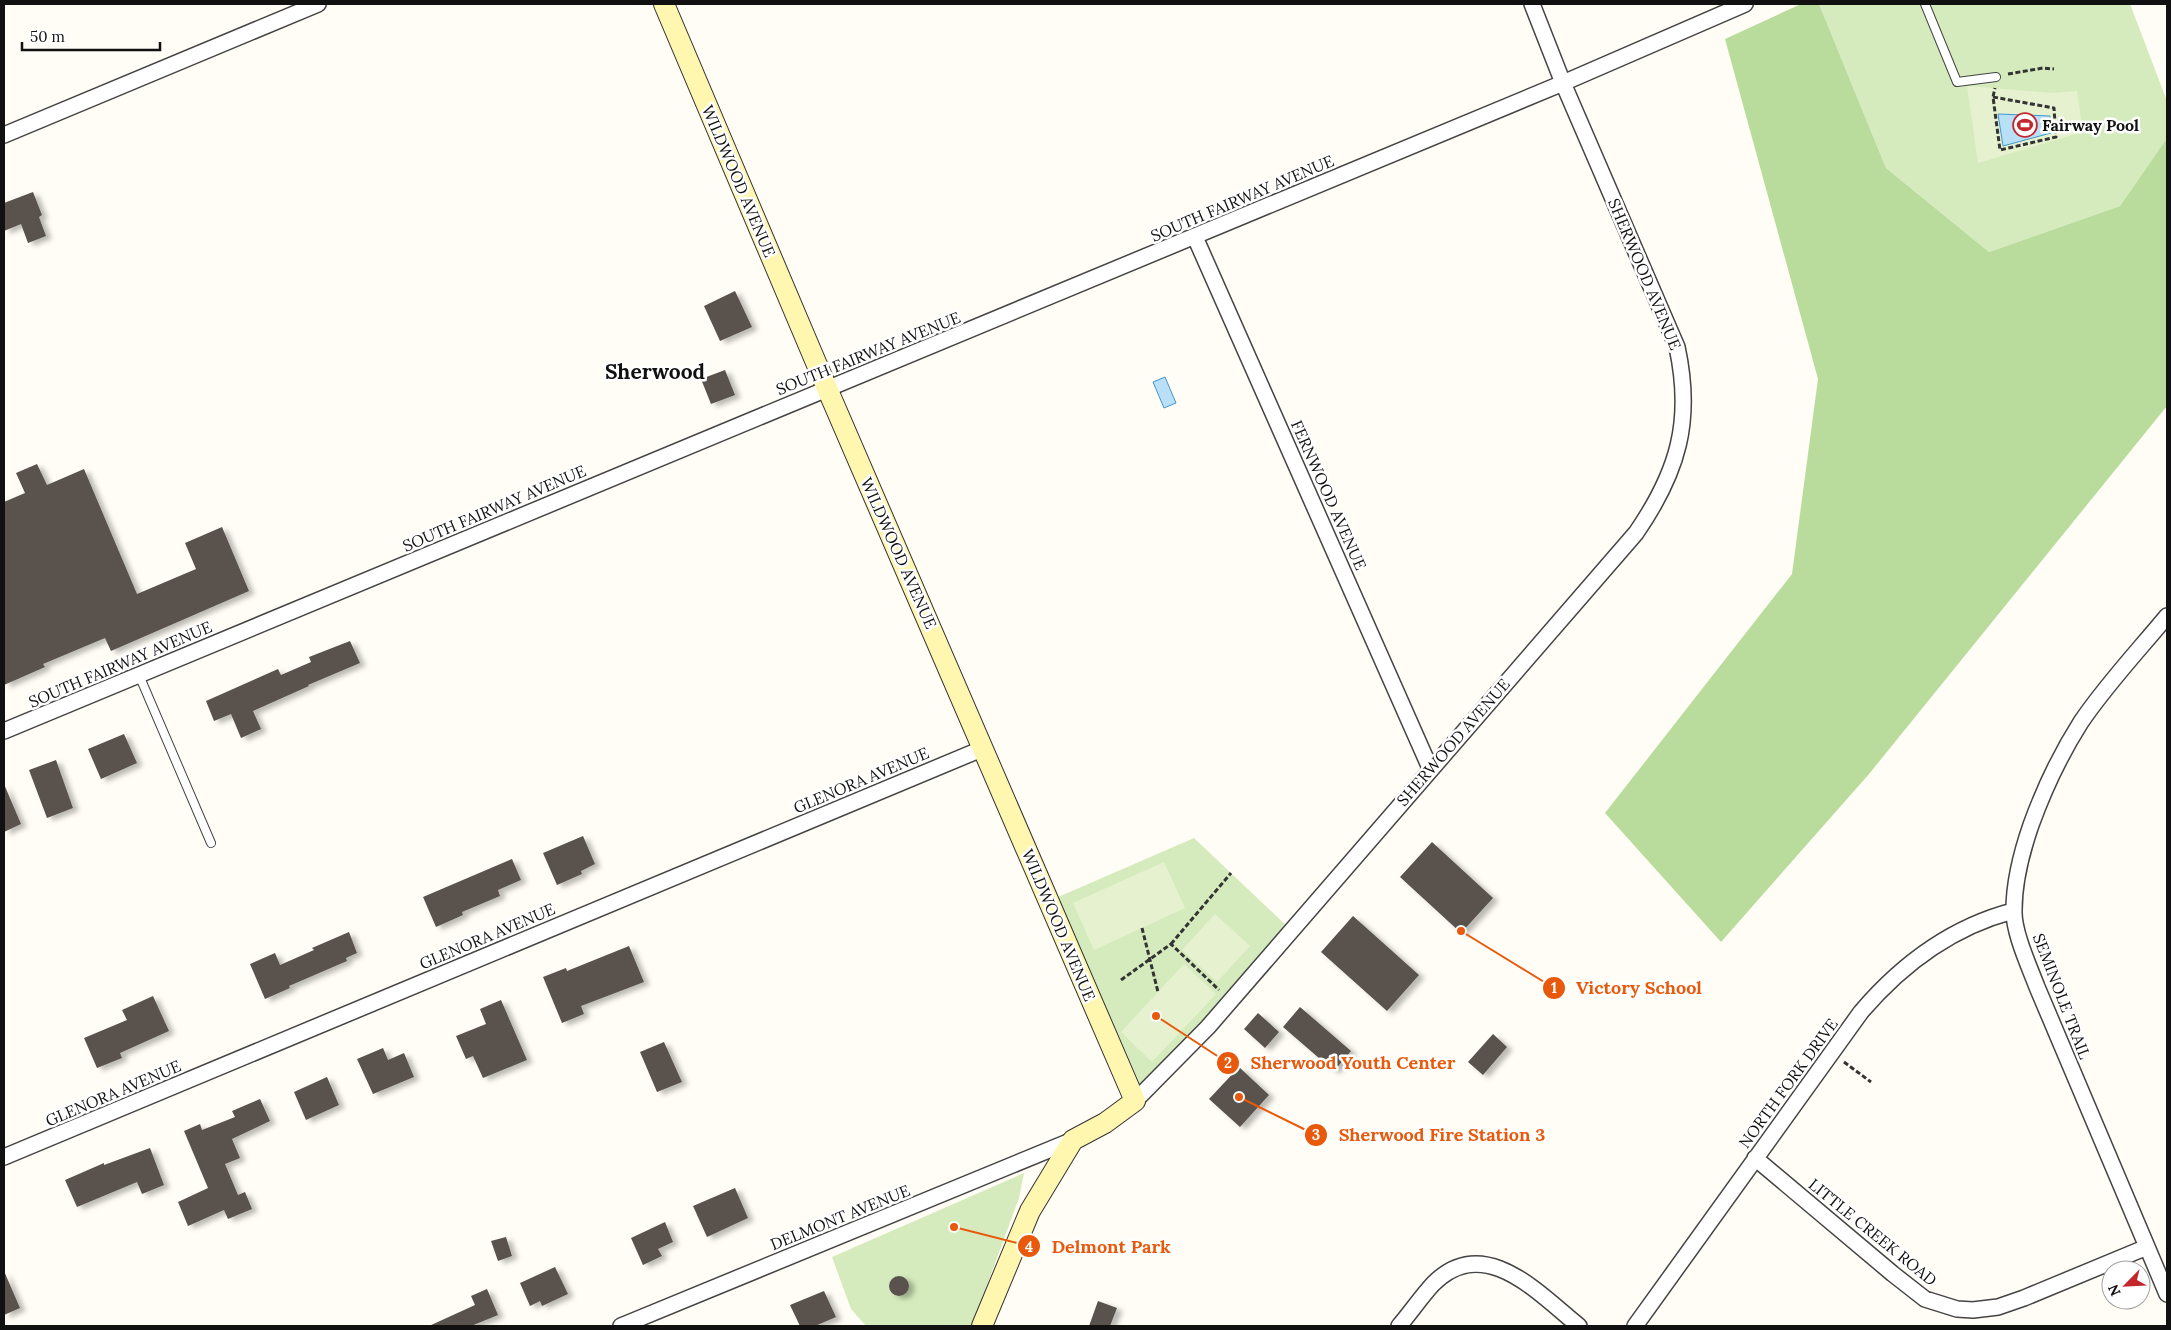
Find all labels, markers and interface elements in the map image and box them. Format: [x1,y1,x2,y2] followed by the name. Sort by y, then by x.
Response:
[22,20,160,52] scale bar
[30,27,65,46] text: 50 m
[698,102,780,260] street label: WILDWOOD AVENUE
[2012,112,2038,138] sports icon: Fairway Pool
[2042,115,2139,135] place label: Fairway Pool
[1147,150,1337,246] street label: SOUTH FAIRWAY AVENUE
[1604,195,1686,353] street label: SHERWOOD AVENUE
[773,307,963,399] street label: SOUTH FAIRWAY AVENUE
[605,358,705,385] district label: Sherwood
[1287,417,1371,573] street label: FERNWOOD AVENUE
[399,460,589,556] street label: SOUTH FAIRWAY AVENUE
[857,474,941,632] street label: WILDWOOD AVENUE
[25,616,215,712] street label: SOUTH FAIRWAY AVENUE
[1392,674,1514,810] street label: SHERWOOD AVENUE
[790,742,932,818] street label: GLENORA AVENUE
[1018,846,1100,1004] street label: WILDWOOD AVENUE
[416,898,558,974] street label: GLENORA AVENUE
[2029,930,2095,1062] street label: SEMINOLE TRAIL
[1541,971,1712,1004] callout: Victory School
[1576,976,1702,999] text: Victory School
[1551,978,1557,997] text: 1
[1734,1014,1842,1152] street label: NORTH FORK DRIVE
[1215,1047,1465,1080] callout: Sherwood Youth Center
[1251,1051,1456,1074] text: Sherwood Youth Center
[1224,1053,1232,1072] text: 2
[42,1055,184,1131] street label: GLENORA AVENUE
[1304,1118,1556,1151] callout: Sherwood Fire Station 3
[1339,1123,1545,1146] text: Sherwood Fire Station 3
[1312,1125,1320,1144] text: 3
[1805,1174,1941,1290] street label: LITTLE CREEK ROAD
[767,1180,913,1254] street label: DELMONT AVENUE
[1017,1230,1181,1263] callout: Delmont Park
[1051,1235,1171,1258] text: Delmont Park
[1025,1237,1033,1256] text: 4
[2101,1260,2151,1310] north arrow
[2104,1282,2125,1299] text: N

